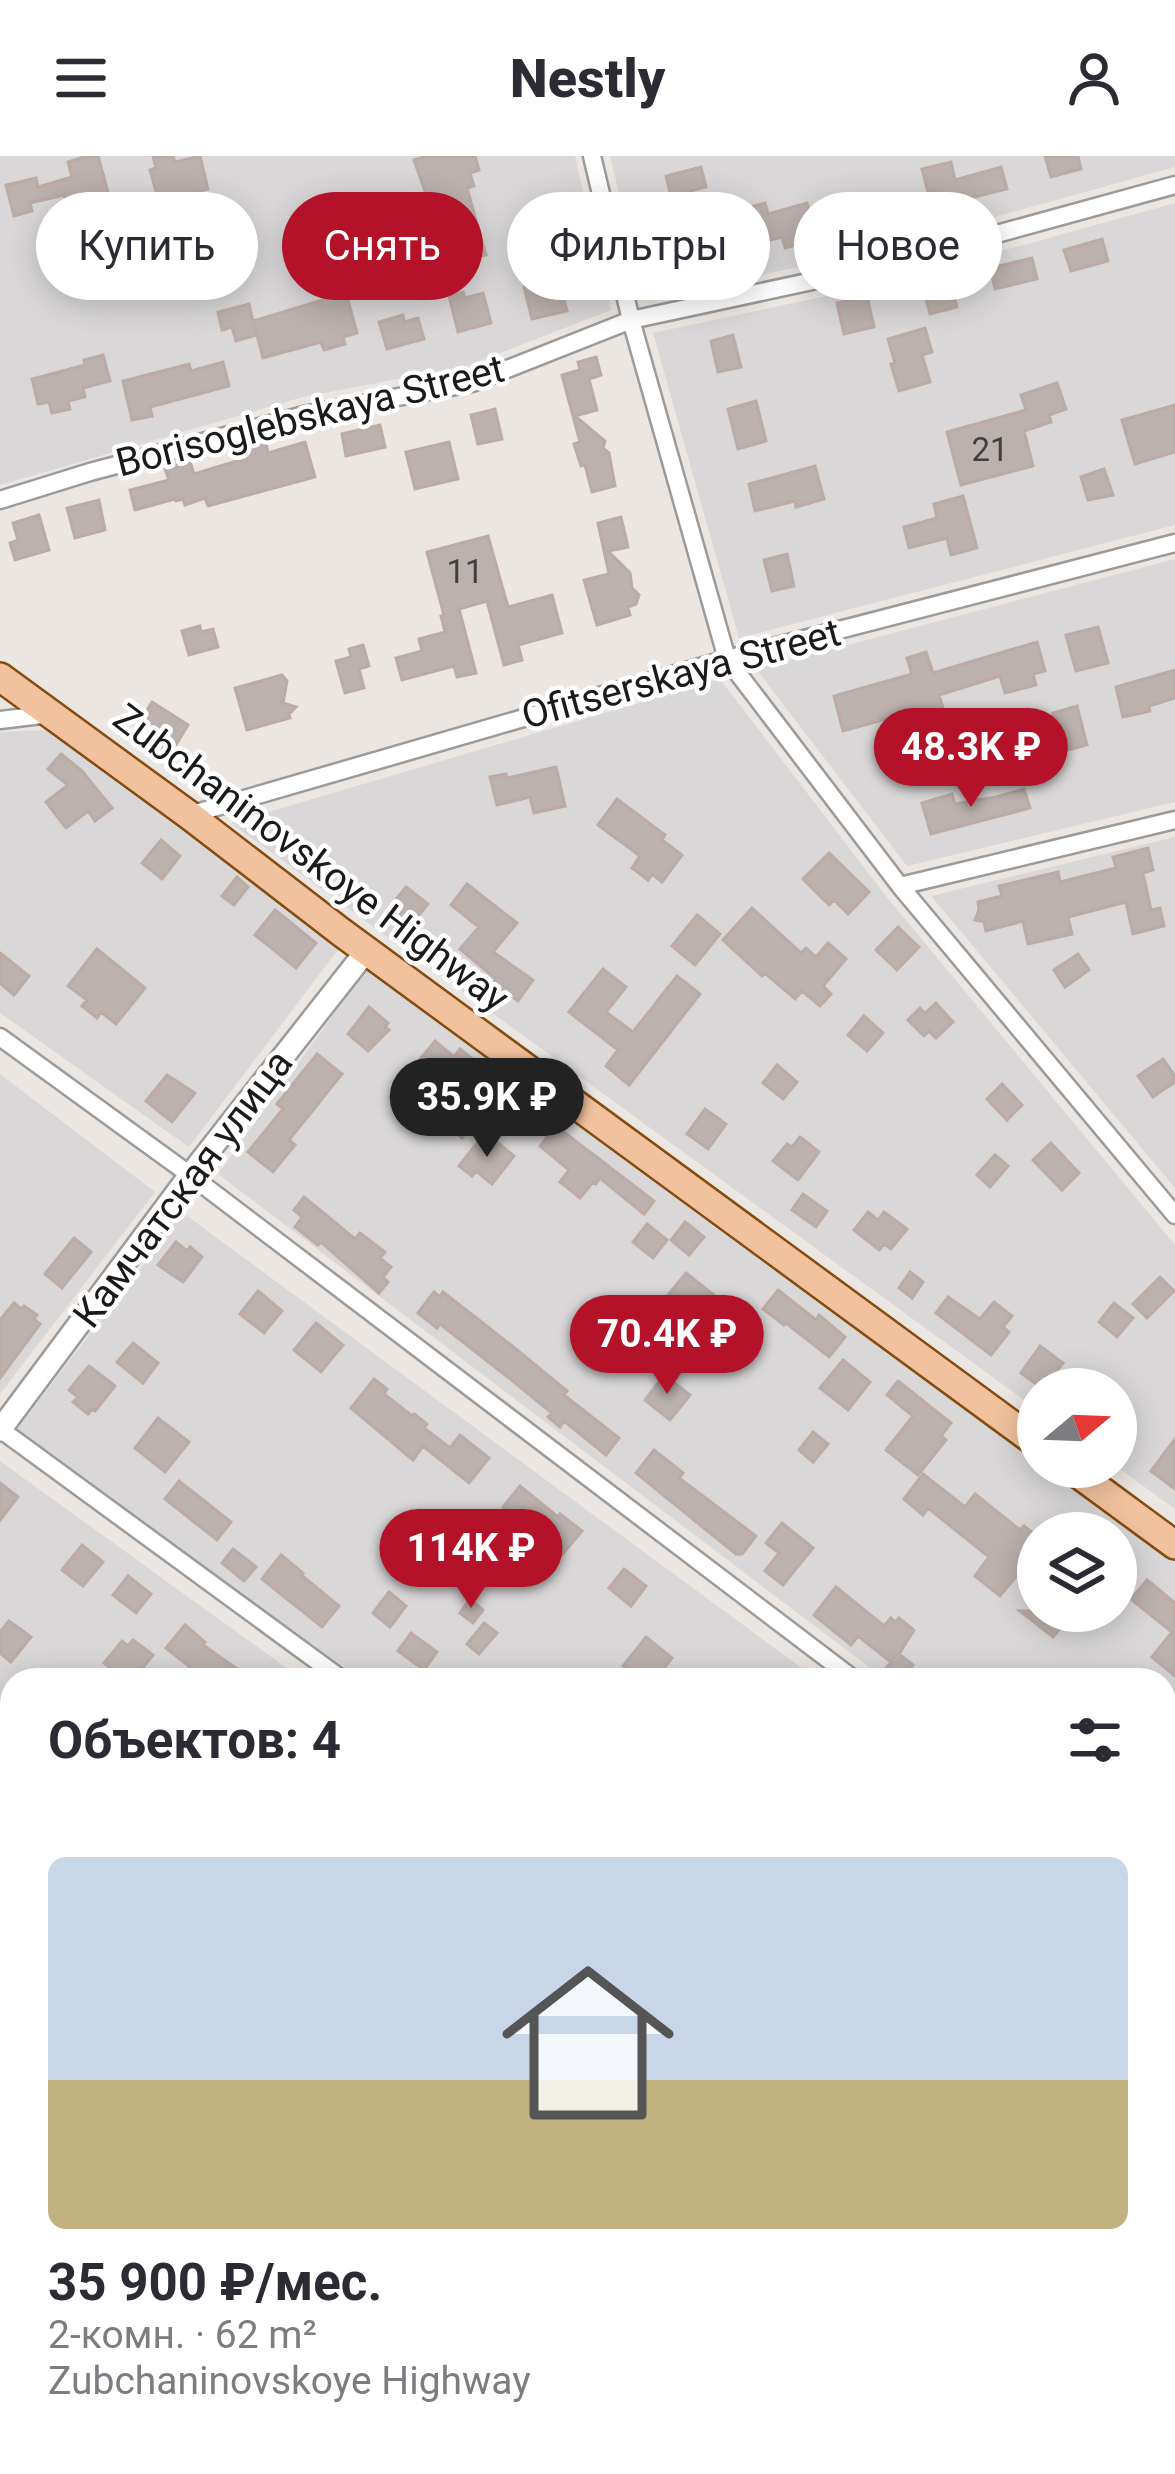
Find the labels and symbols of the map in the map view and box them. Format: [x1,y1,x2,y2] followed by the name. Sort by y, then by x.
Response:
[111,345,509,487] street label: Borisoglebskaya Street
[971,430,1009,469] house number: 21
[446,552,484,591] house number: 11
[517,609,845,739] street label: Ofitserskaya Street
[104,694,518,1022] street label: Zubchaninovskoye Highway
[860,708,1082,810] pin: 48.3K ₽
[64,1041,302,1337] street label: Камчатская улица
[376,1058,598,1160] pin: 35.9K ₽
[556,1295,778,1397] pin: 70.4K ₽
[1017,1368,1137,1488] north arrow
[373,1509,569,1611] pin: 114K ₽

